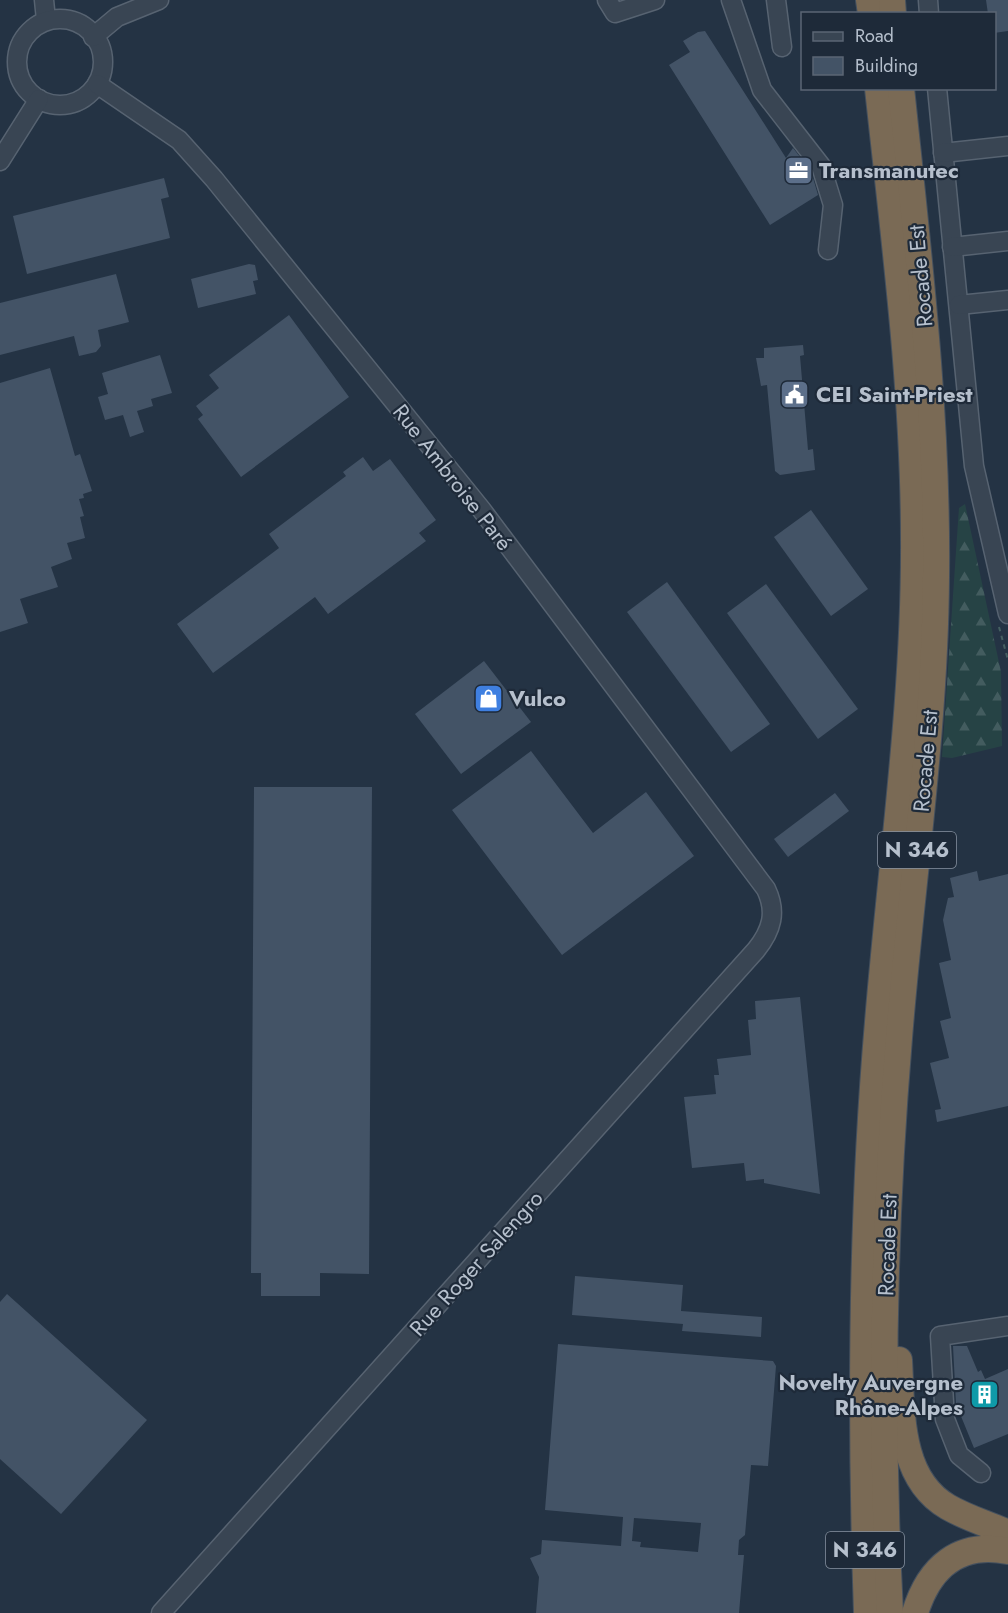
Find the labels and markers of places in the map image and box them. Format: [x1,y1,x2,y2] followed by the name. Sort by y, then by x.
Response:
[782,154,814,186] office icon: Transmanutec
[819,154,959,186] place label: Transmanutec
[779,378,811,410] public building icon: CEI Saint-Priest
[816,378,973,410] place label: CEI Saint-Priest
[472,682,504,714] shop icon: Vulco
[508,682,566,714] place label: Vulco
[778,1366,963,1423] place label: Novelty Auvergne Rhône-Alpes
[968,1379,1000,1411] building icon: Novelty Auvergne Rhône-Alpes

